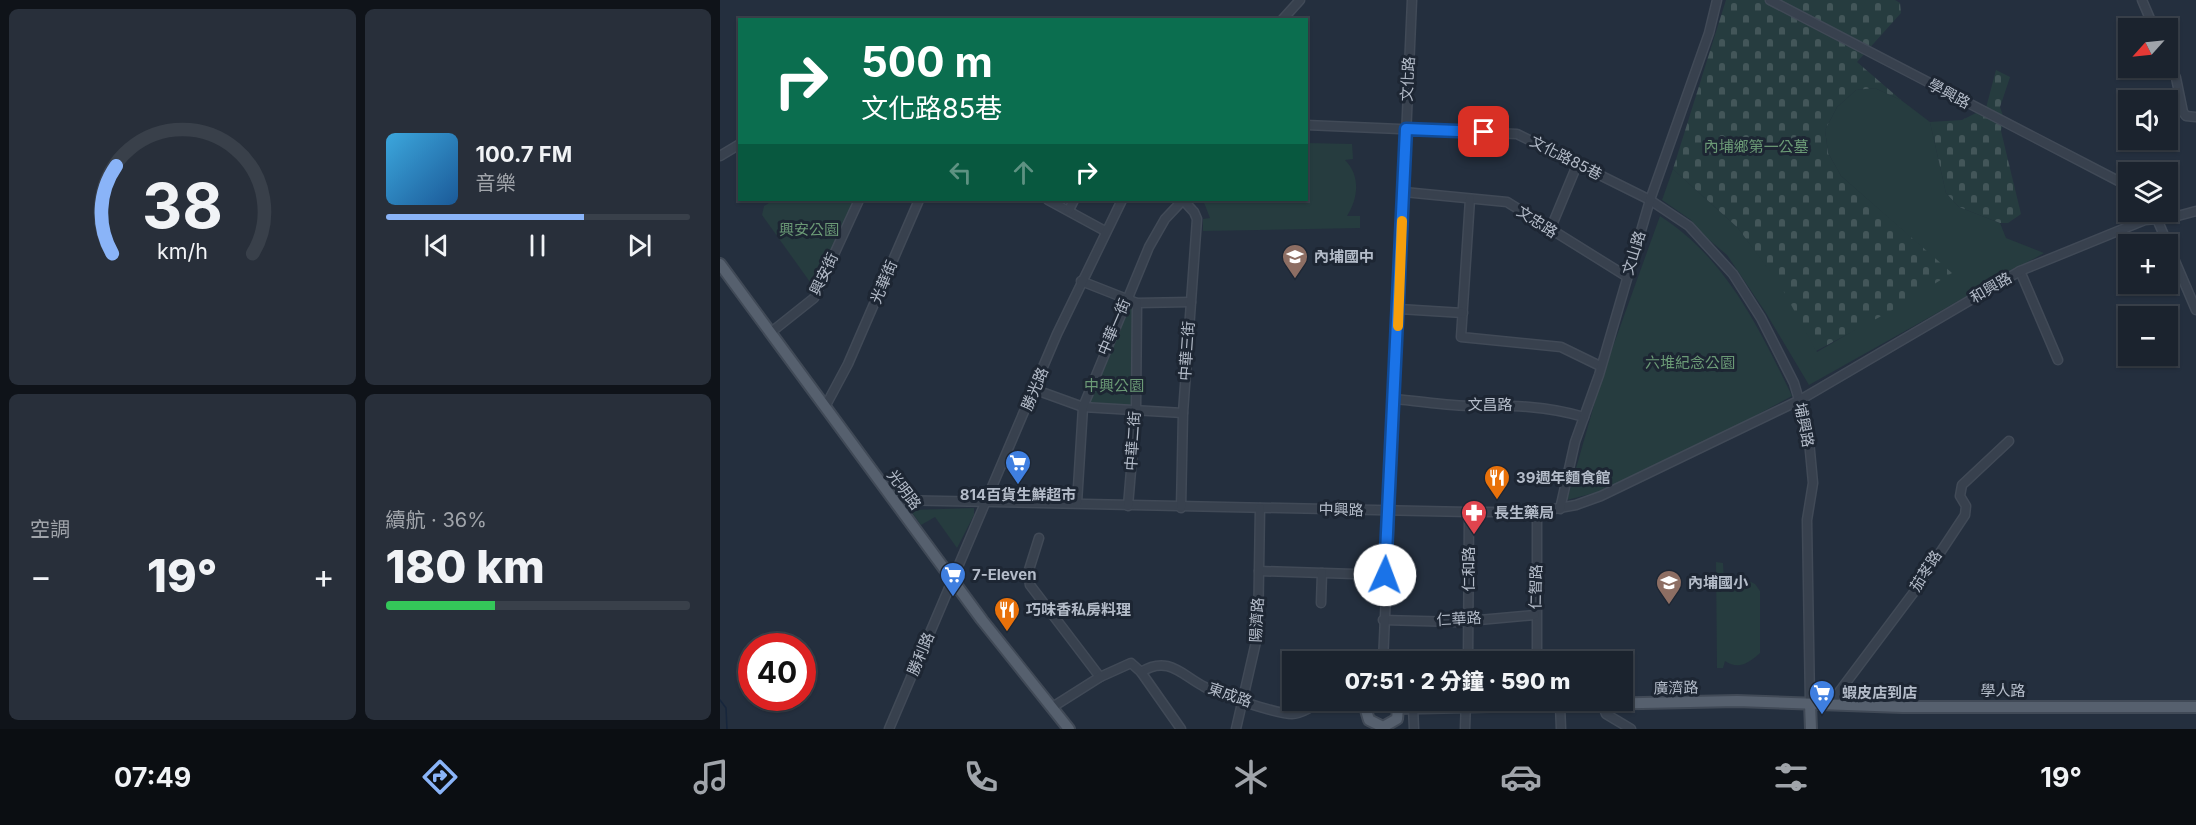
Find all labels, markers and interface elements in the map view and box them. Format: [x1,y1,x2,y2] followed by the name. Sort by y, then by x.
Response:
[2118,18,2178,78] north arrow
[2118,18,2178,366] map controls
[861,36,993,87] text: 500 m
[762,42,840,120] icon: right
[1397,56,1418,102] street label: 文化路
[1925,75,1974,113] street label: 學興路
[2118,90,2178,150] button: sound
[861,92,1002,125] text: 文化路85巷
[1458,106,1509,157] pin
[1467,115,1500,148] icon: arrive
[1527,131,1605,184] street label: 文化路85巷
[1703,137,1809,156] park label: 內埔鄉第一公墓
[476,141,572,167] text: 100.7 FM
[944,156,977,189] icon: left
[1007,156,1040,189] icon: ahead
[1070,156,1103,189] icon: right
[2118,162,2178,222] button: layers
[142,168,223,243] text: 38
[476,171,516,195] text: 音樂
[1513,201,1561,242] street label: 文忠路
[779,220,839,239] park label: 興安公園
[420,229,453,262] icon: previous
[521,229,554,262] icon: pause
[623,229,656,262] icon: next
[1618,229,1649,277] street label: 文山路
[2118,234,2178,294] button: +
[157,239,208,265] text: km/h
[1280,242,1310,280] school or university icon: 內埔國中
[1314,247,1374,266] place label: 內埔國中
[805,249,842,298] street label: 興安街
[866,257,901,306] street label: 光華街
[1967,268,2015,307] street label: 和興路
[1093,295,1134,358] street label: 中華一街
[2118,306,2178,366] button: −
[1175,320,1198,382] street label: 中華三街
[1645,353,1735,372] park label: 六堆紀念公園
[1017,364,1052,413] street label: 勝光路
[1084,376,1144,395] park label: 中興公園
[1467,395,1513,414] street label: 文昌路
[1791,401,1818,449] street label: 埔興路
[1121,410,1144,472] street label: 中華二街
[1003,448,1033,486] supermarket icon: 814百貨生鮮超市
[1482,463,1512,501] restaurant icon: 39週年麵食館
[883,466,926,513] street label: 光明路
[1516,468,1610,487] place label: 39週年麵食館
[960,485,1076,504] place label: 814百貨生鮮超市
[1459,498,1489,536] pharmacy icon: 長生藥局
[1318,500,1364,519] street label: 中興路
[1494,503,1554,522] place label: 長生藥局
[386,508,487,532] text: 續航 · 36%
[30,517,70,541] text: 空調
[386,539,545,594] text: 180 km
[1353,543,1417,607] position arrow
[1459,546,1478,592] street label: 仁和路
[1906,547,1946,595] street label: 茄苳路
[147,548,217,603] text: 19°
[30,556,52,596] text: −
[313,556,334,596] text: +
[938,560,968,598] supermarket icon: 7-Eleven
[1526,564,1545,610] street label: 仁智路
[972,565,1037,584] place label: 7-Eleven
[1654,568,1684,606] school or university icon: 內埔國小
[1688,573,1749,592] place label: 內埔國小
[992,595,1022,633] restaurant icon: 巧味香私房料理
[1246,597,1267,643] street label: 陽濟路
[1026,600,1131,619] place label: 巧味香私房料理
[1436,608,1482,629] street label: 仁華路
[903,629,938,678] street label: 勝利路
[738,633,816,711] speed limit sign: 40
[1345,668,1570,694] text: 07:51 · 2 分鐘 · 590 m
[1206,678,1255,711] street label: 東成路
[1653,678,1699,697] street label: 廣濟路
[1807,678,1837,716] supermarket icon: 蝦皮店到店
[1980,681,2026,700] street label: 學人路
[1842,683,1917,702] place label: 蝦皮店到店
[419,756,461,798] icon: directions
[690,756,732,798] icon: music
[960,756,1002,798] icon: phone
[1230,756,1272,798] icon: climate
[1500,756,1542,798] icon: car
[1770,756,1812,798] icon: filters
[114,761,191,794] text: 07:49
[2040,761,2082,794] text: 19°

